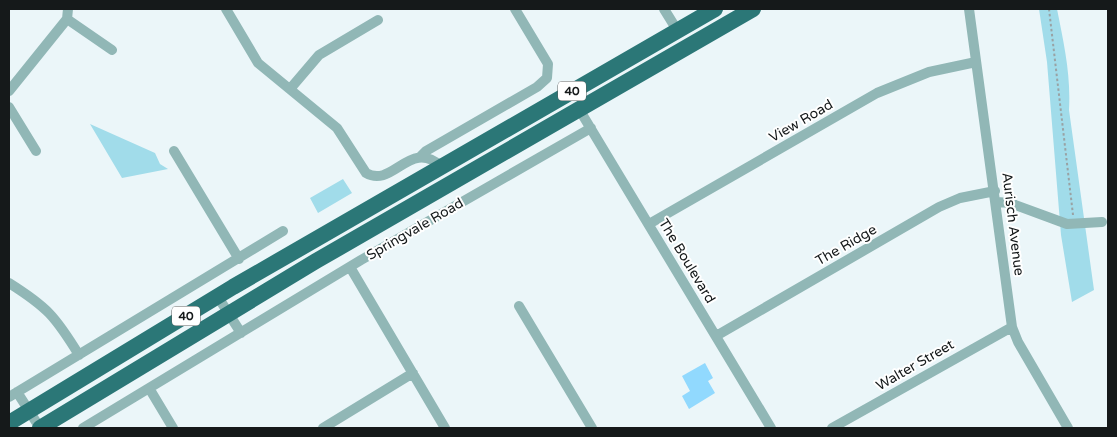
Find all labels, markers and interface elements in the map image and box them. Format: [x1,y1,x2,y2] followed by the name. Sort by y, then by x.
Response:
[558,82,586,100] road number: 40
[766,96,836,146] street label: View Road
[998,171,1028,277] street label: Aurisch Avenue
[364,194,466,264] street label: Springvale Road
[655,216,719,306] street label: The Boulevard
[812,221,880,269] street label: The Ridge
[172,306,200,326] road number: 40
[873,336,958,394] street label: Walter Street

